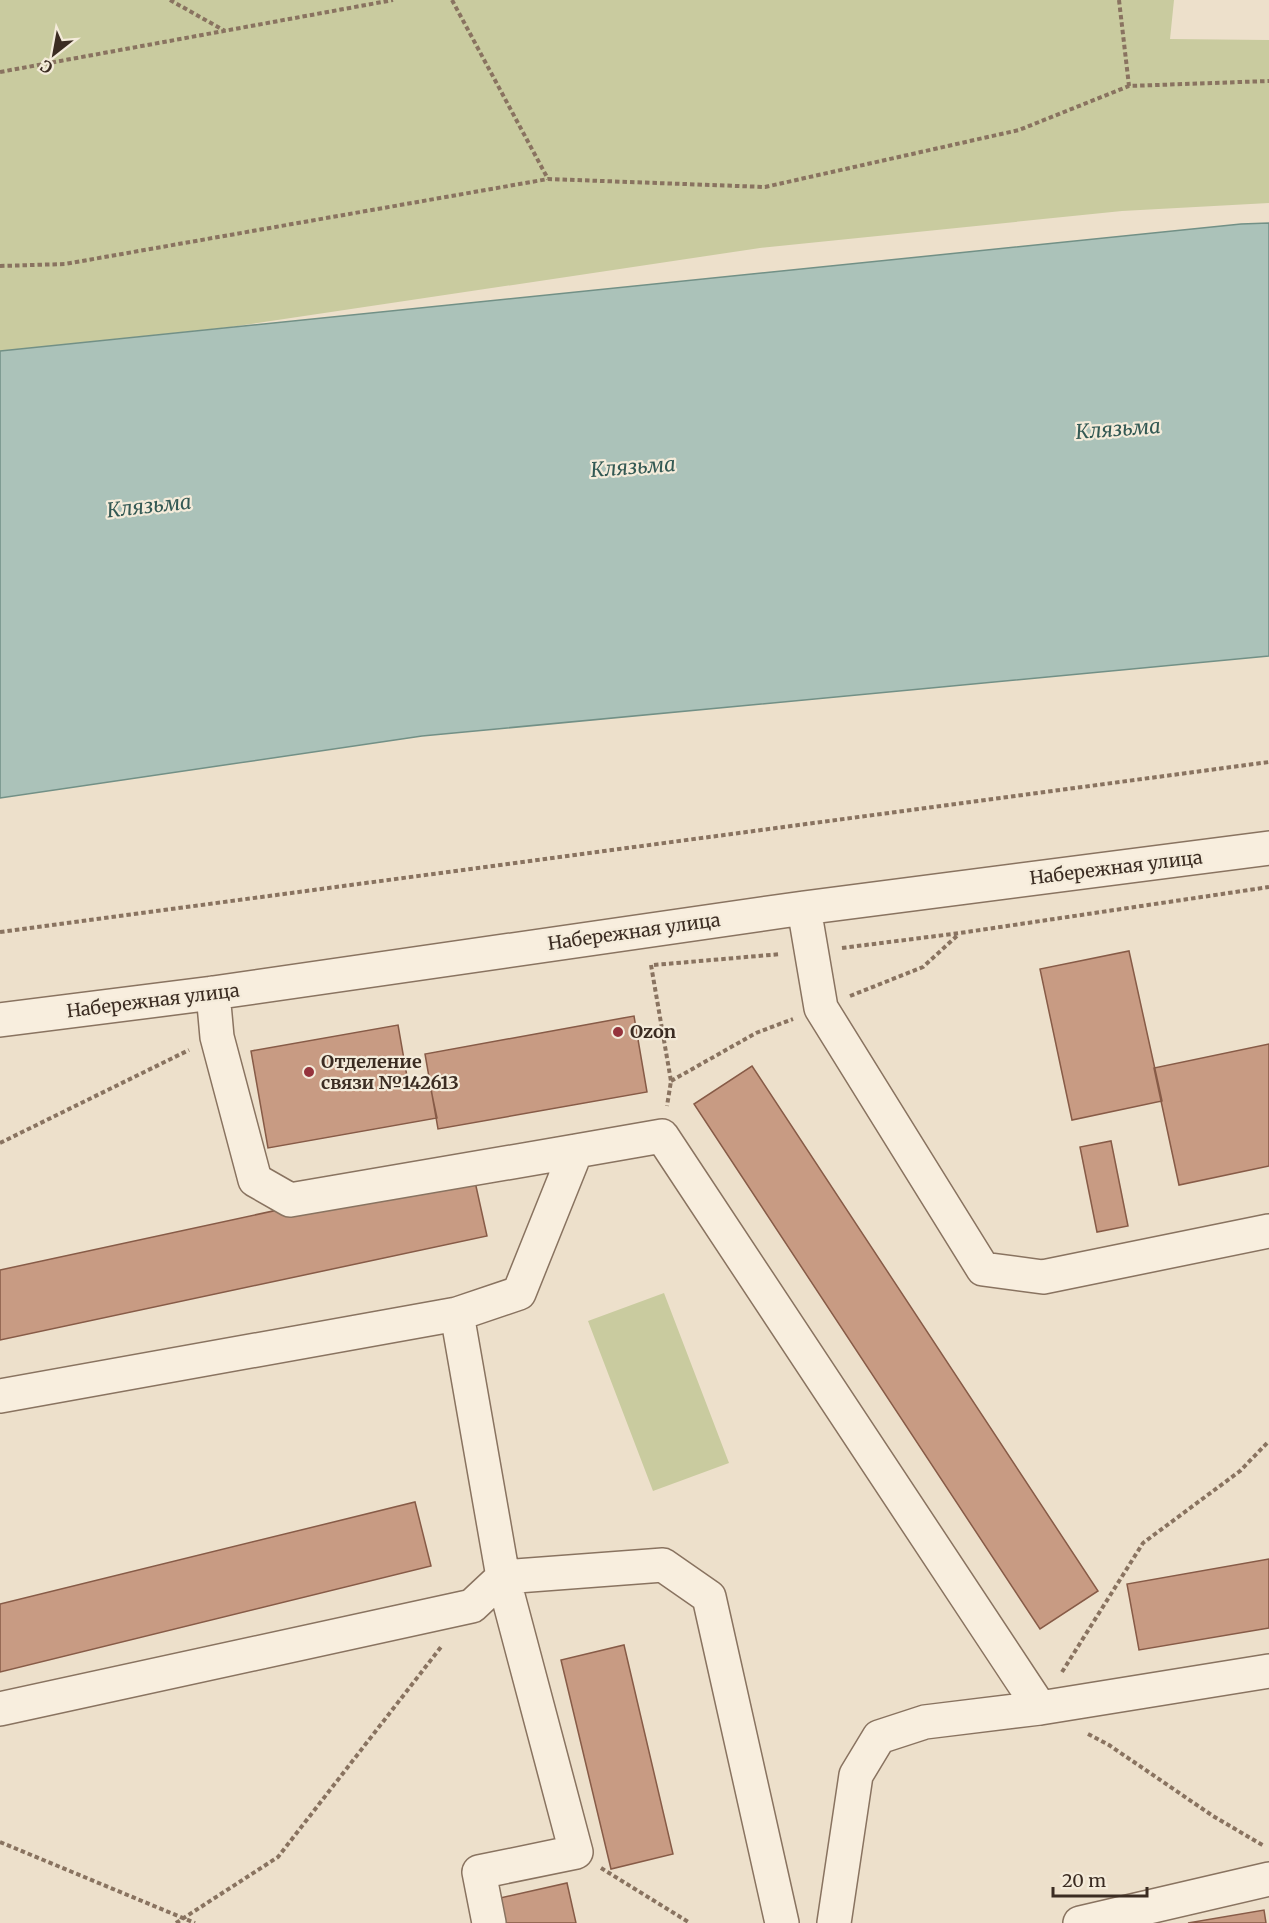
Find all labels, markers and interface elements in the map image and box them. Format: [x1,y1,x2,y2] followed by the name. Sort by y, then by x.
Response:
[24,24,84,84] north arrow
[37,56,56,78] text: С
[1075,413,1161,444] water label: Клязьма
[590,451,676,482] water label: Клязьма
[105,489,193,522] water label: Клязьма
[1028,845,1204,890] street label: Набережная улица
[546,908,722,955] street label: Набережная улица
[65,978,241,1023] street label: Набережная улица
[630,1020,676,1043] place label: Ozon
[611,1025,625,1039] marker: Ozon
[321,1050,459,1094] place label: Отделение связи №142613
[302,1065,316,1079] marker: Отделение связи №142613
[1053,1860,1148,1898] scale bar
[1062,1869,1106,1892] text: 20 m

